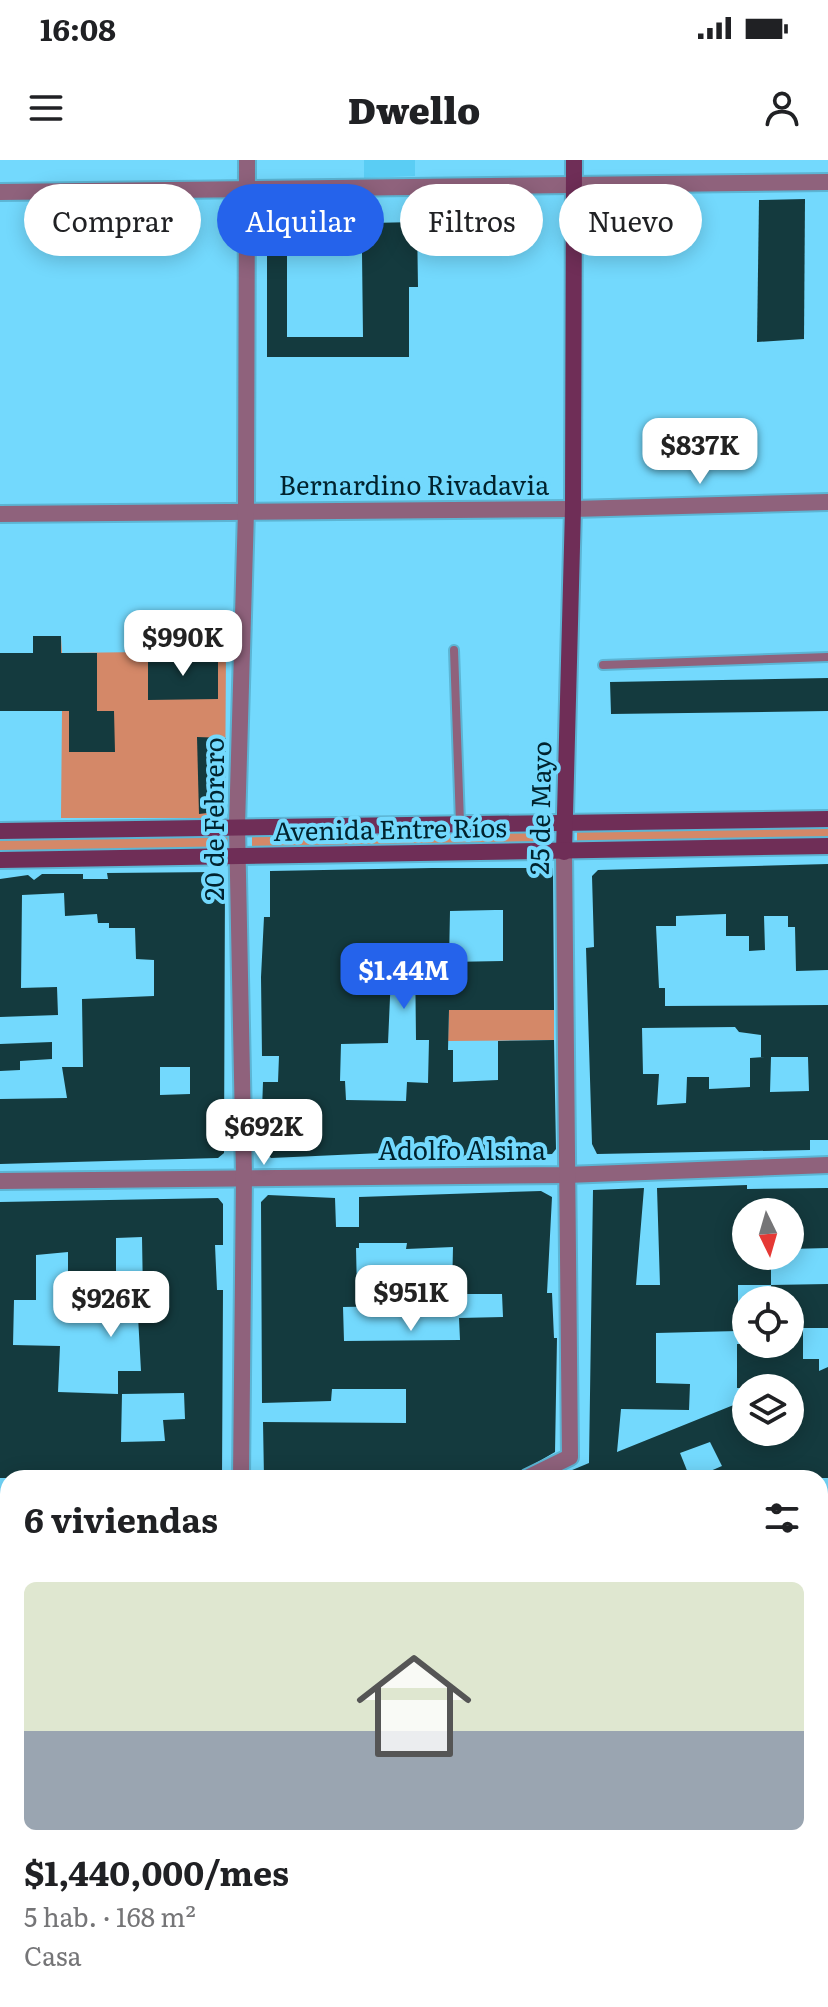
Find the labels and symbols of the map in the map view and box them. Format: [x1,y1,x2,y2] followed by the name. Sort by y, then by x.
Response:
[644,418,756,486] pin: $837K
[279,464,549,503] street label: Bernardino Rivadavia
[127,610,239,678] pin: $990K
[193,737,232,901] street label: 20 de Febrero
[518,741,559,875] street label: 25 de Mayo
[273,806,507,849] street label: Avenida Entre Ríos
[339,943,469,1011] pin: $1.44M
[208,1099,320,1167] pin: $692K
[378,1129,546,1168] street label: Adolfo Alsina
[732,1198,804,1270] north arrow
[355,1265,467,1333] pin: $951K
[55,1271,167,1339] pin: $926K

